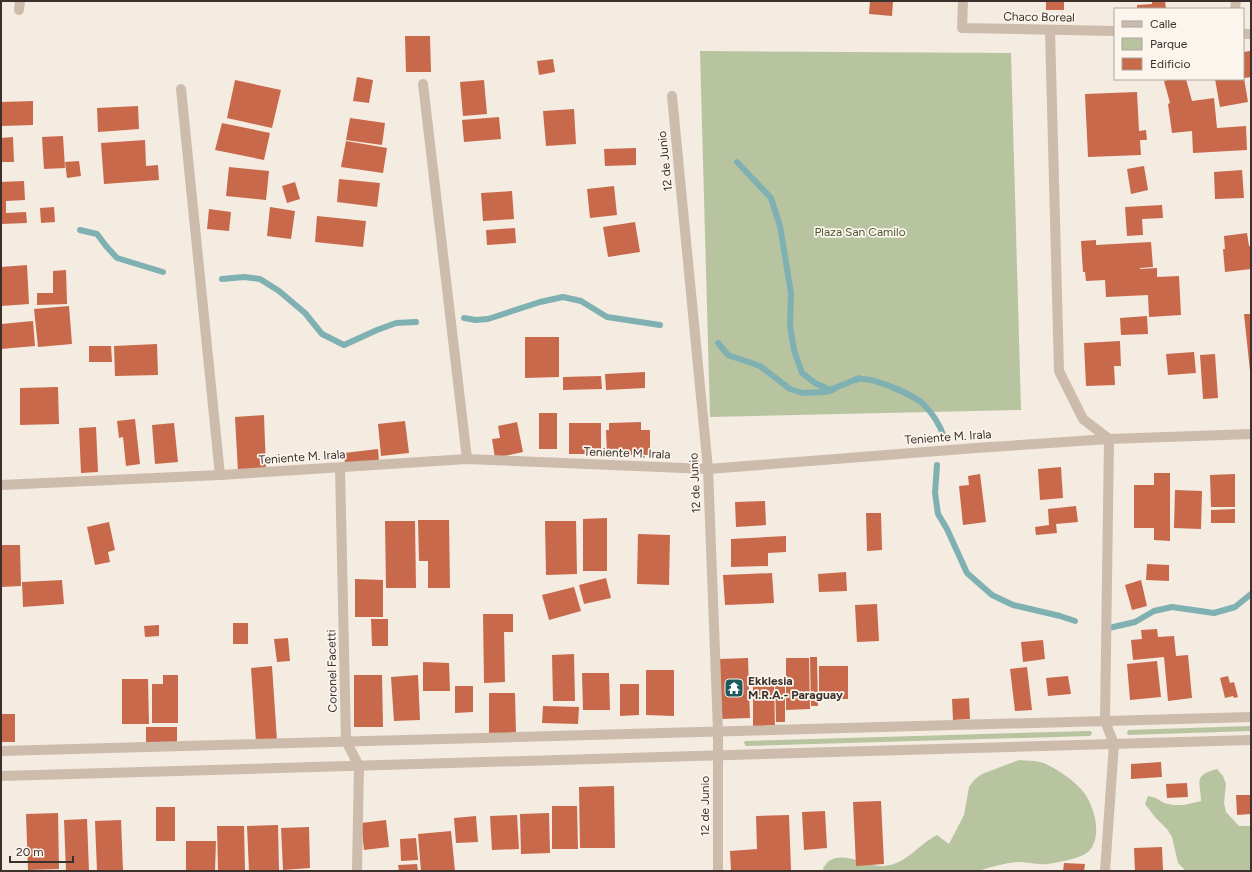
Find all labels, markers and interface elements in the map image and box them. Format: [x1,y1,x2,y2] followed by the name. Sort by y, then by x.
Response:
[1114,8,1244,80] legend
[1003,9,1075,25] street label: Chaco Boreal
[1150,17,1177,31] text: Calle
[1150,37,1188,51] text: Parque
[1150,57,1190,71] text: Edificio
[655,130,675,192] street label: 12 de Junio
[814,225,906,239] park label: Plaza San Camilo
[904,427,992,447] street label: Teniente M. Irala
[583,444,671,462] street label: Teniente M. Irala
[258,447,346,467] street label: Teniente M. Irala
[686,452,704,514] street label: 12 de Junio
[324,629,340,713] street label: Coronel Facetti
[748,674,843,702] place label: Ekklesia M.R.A.- Paraguay
[723,677,745,699] temple icon: Ekklesia M.R.A.- Paraguay
[698,776,712,836] street label: 12 de Junio
[10,838,73,864] scale bar
[16,845,44,859] text: 20 m

